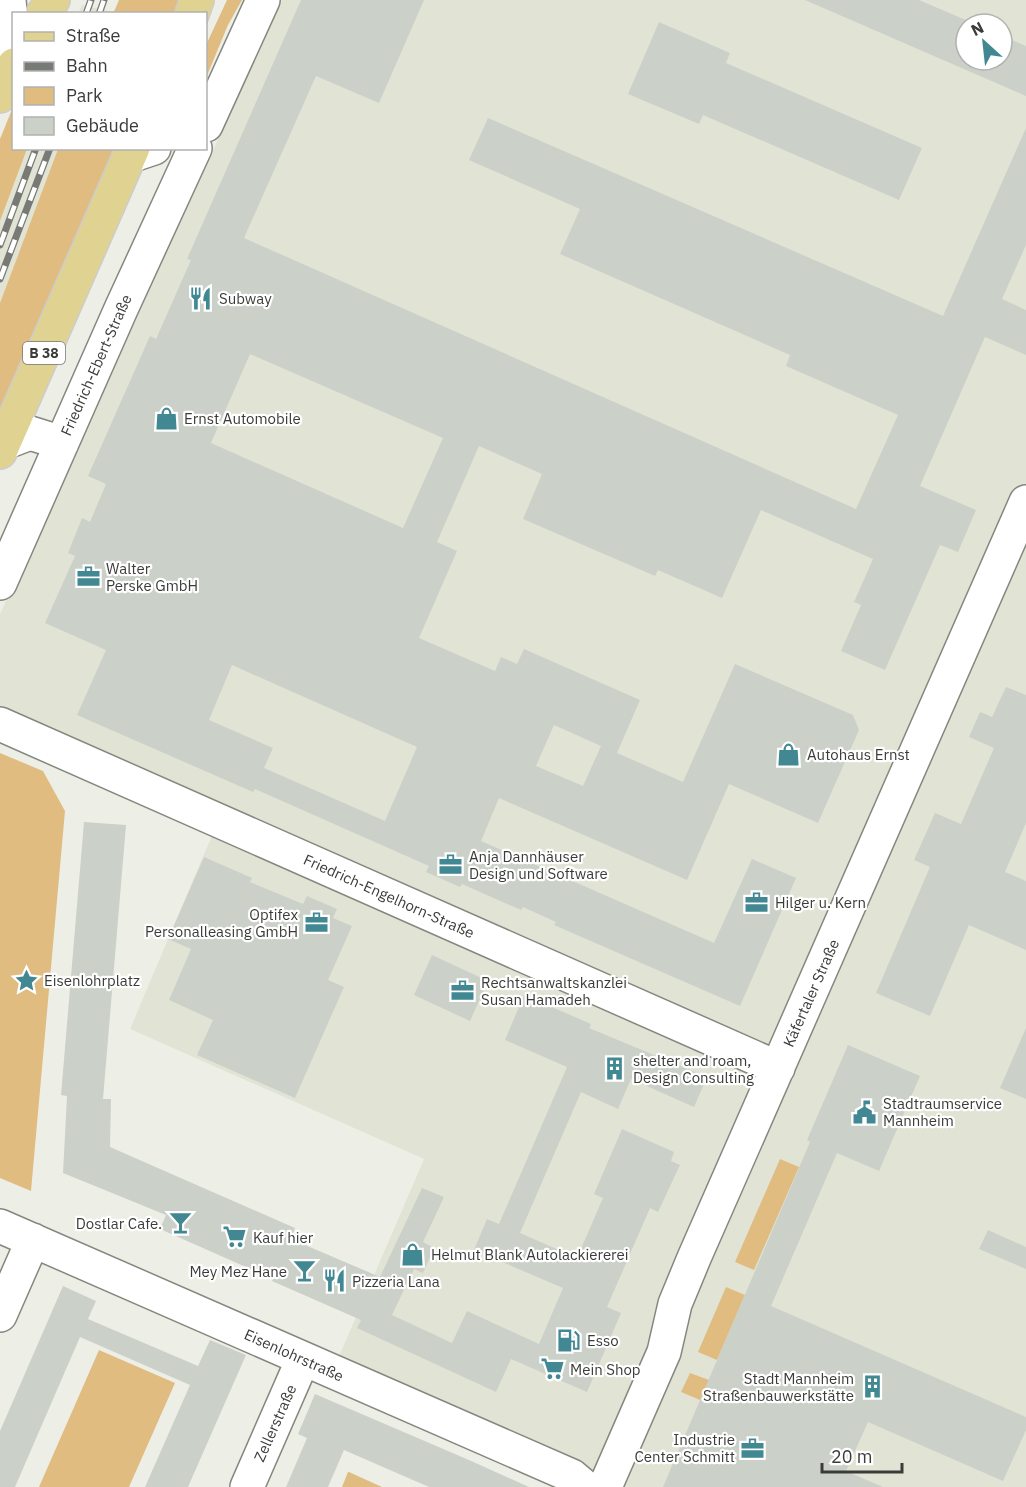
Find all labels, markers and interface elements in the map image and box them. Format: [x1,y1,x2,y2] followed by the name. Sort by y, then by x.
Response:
[12,12,207,150] legend
[954,12,1014,72] north arrow
[967,17,987,40] text: N
[66,24,120,47] text: Straße
[66,54,108,77] text: Bahn
[66,84,103,107] text: Park
[66,114,139,137] text: Gebäude
[188,285,214,311] restaurant icon: Subway
[219,289,272,308] place label: Subway
[56,291,136,439] street label: Friedrich-Ebert-Straße
[23,342,65,364] road number: B 38
[153,405,179,431] shop icon: Ernst Automobile
[184,409,301,428] place label: Ernst Automobile
[106,559,198,595] place label: Walter Perske GmbH
[75,564,101,590] office icon: Walter Perske GmbH
[776,741,802,767] shop icon: Autohaus Ernst
[807,745,910,764] place label: Autohaus Ernst
[469,847,608,883] place label: Anja Dannhäuser Design und Software
[301,850,477,942] street label: Friedrich-Engelhorn-Straße
[438,852,464,878] office icon: Anja Dannhäuser Design und Software
[744,889,770,915] office icon: Hilger u. Kern
[775,893,866,912] place label: Hilger u. Kern
[145,905,298,941] place label: Optifex Personalleasing GmbH
[303,910,329,936] office icon: Optifex Personalleasing GmbH
[779,936,843,1050] street label: Käfertaler Straße
[13,967,39,993] place icon: Eisenlohrplatz
[44,971,140,990] place label: Eisenlohrplatz
[481,973,627,1009] place label: Rechtsanwaltskanzlei Susan Hamadeh
[450,978,476,1004] office icon: Rechtsanwaltskanzlei Susan Hamadeh
[633,1051,754,1087] place label: shelter and roam, Design Consulting
[602,1056,628,1082] building icon: shelter and roam, Design Consulting
[883,1094,1002,1130] place label: Stadtraumservice Mannheim
[852,1099,878,1125] public building icon: Stadtraumservice Mannheim
[167,1210,193,1236] bar icon: Dostlar Cafe.
[76,1214,162,1233] place label: Dostlar Cafe.
[222,1224,248,1250] supermarket icon: Kauf hier
[253,1228,314,1247] place label: Kauf hier
[400,1241,426,1267] shop icon: Helmut Blank Autolackiererei
[431,1245,629,1264] place label: Helmut Blank Autolackiererei
[292,1258,318,1284] bar icon: Mey Mez Hane
[189,1262,287,1281] place label: Mey Mez Hane
[321,1268,347,1294] restaurant icon: Pizzeria Lana
[352,1272,440,1291] place label: Pizzeria Lana
[241,1325,347,1385] street label: Eisenlohrstraße
[556,1327,582,1353] fuel station icon: Esso
[587,1331,619,1350] place label: Esso
[539,1356,565,1382] supermarket icon: Mein Shop
[570,1360,641,1379] place label: Mein Shop
[703,1369,854,1405] place label: Stadt Mannheim Straßenbauwerkstätte
[859,1374,885,1400] building icon: Stadt Mannheim Straßenbauwerkstätte
[250,1381,300,1465] street label: Zellerstraße
[634,1430,735,1466] place label: Industrie Center Schmitt
[740,1435,766,1461] office icon: Industrie Center Schmitt
[822,1436,902,1474] scale bar
[831,1445,873,1468] text: 20 m

